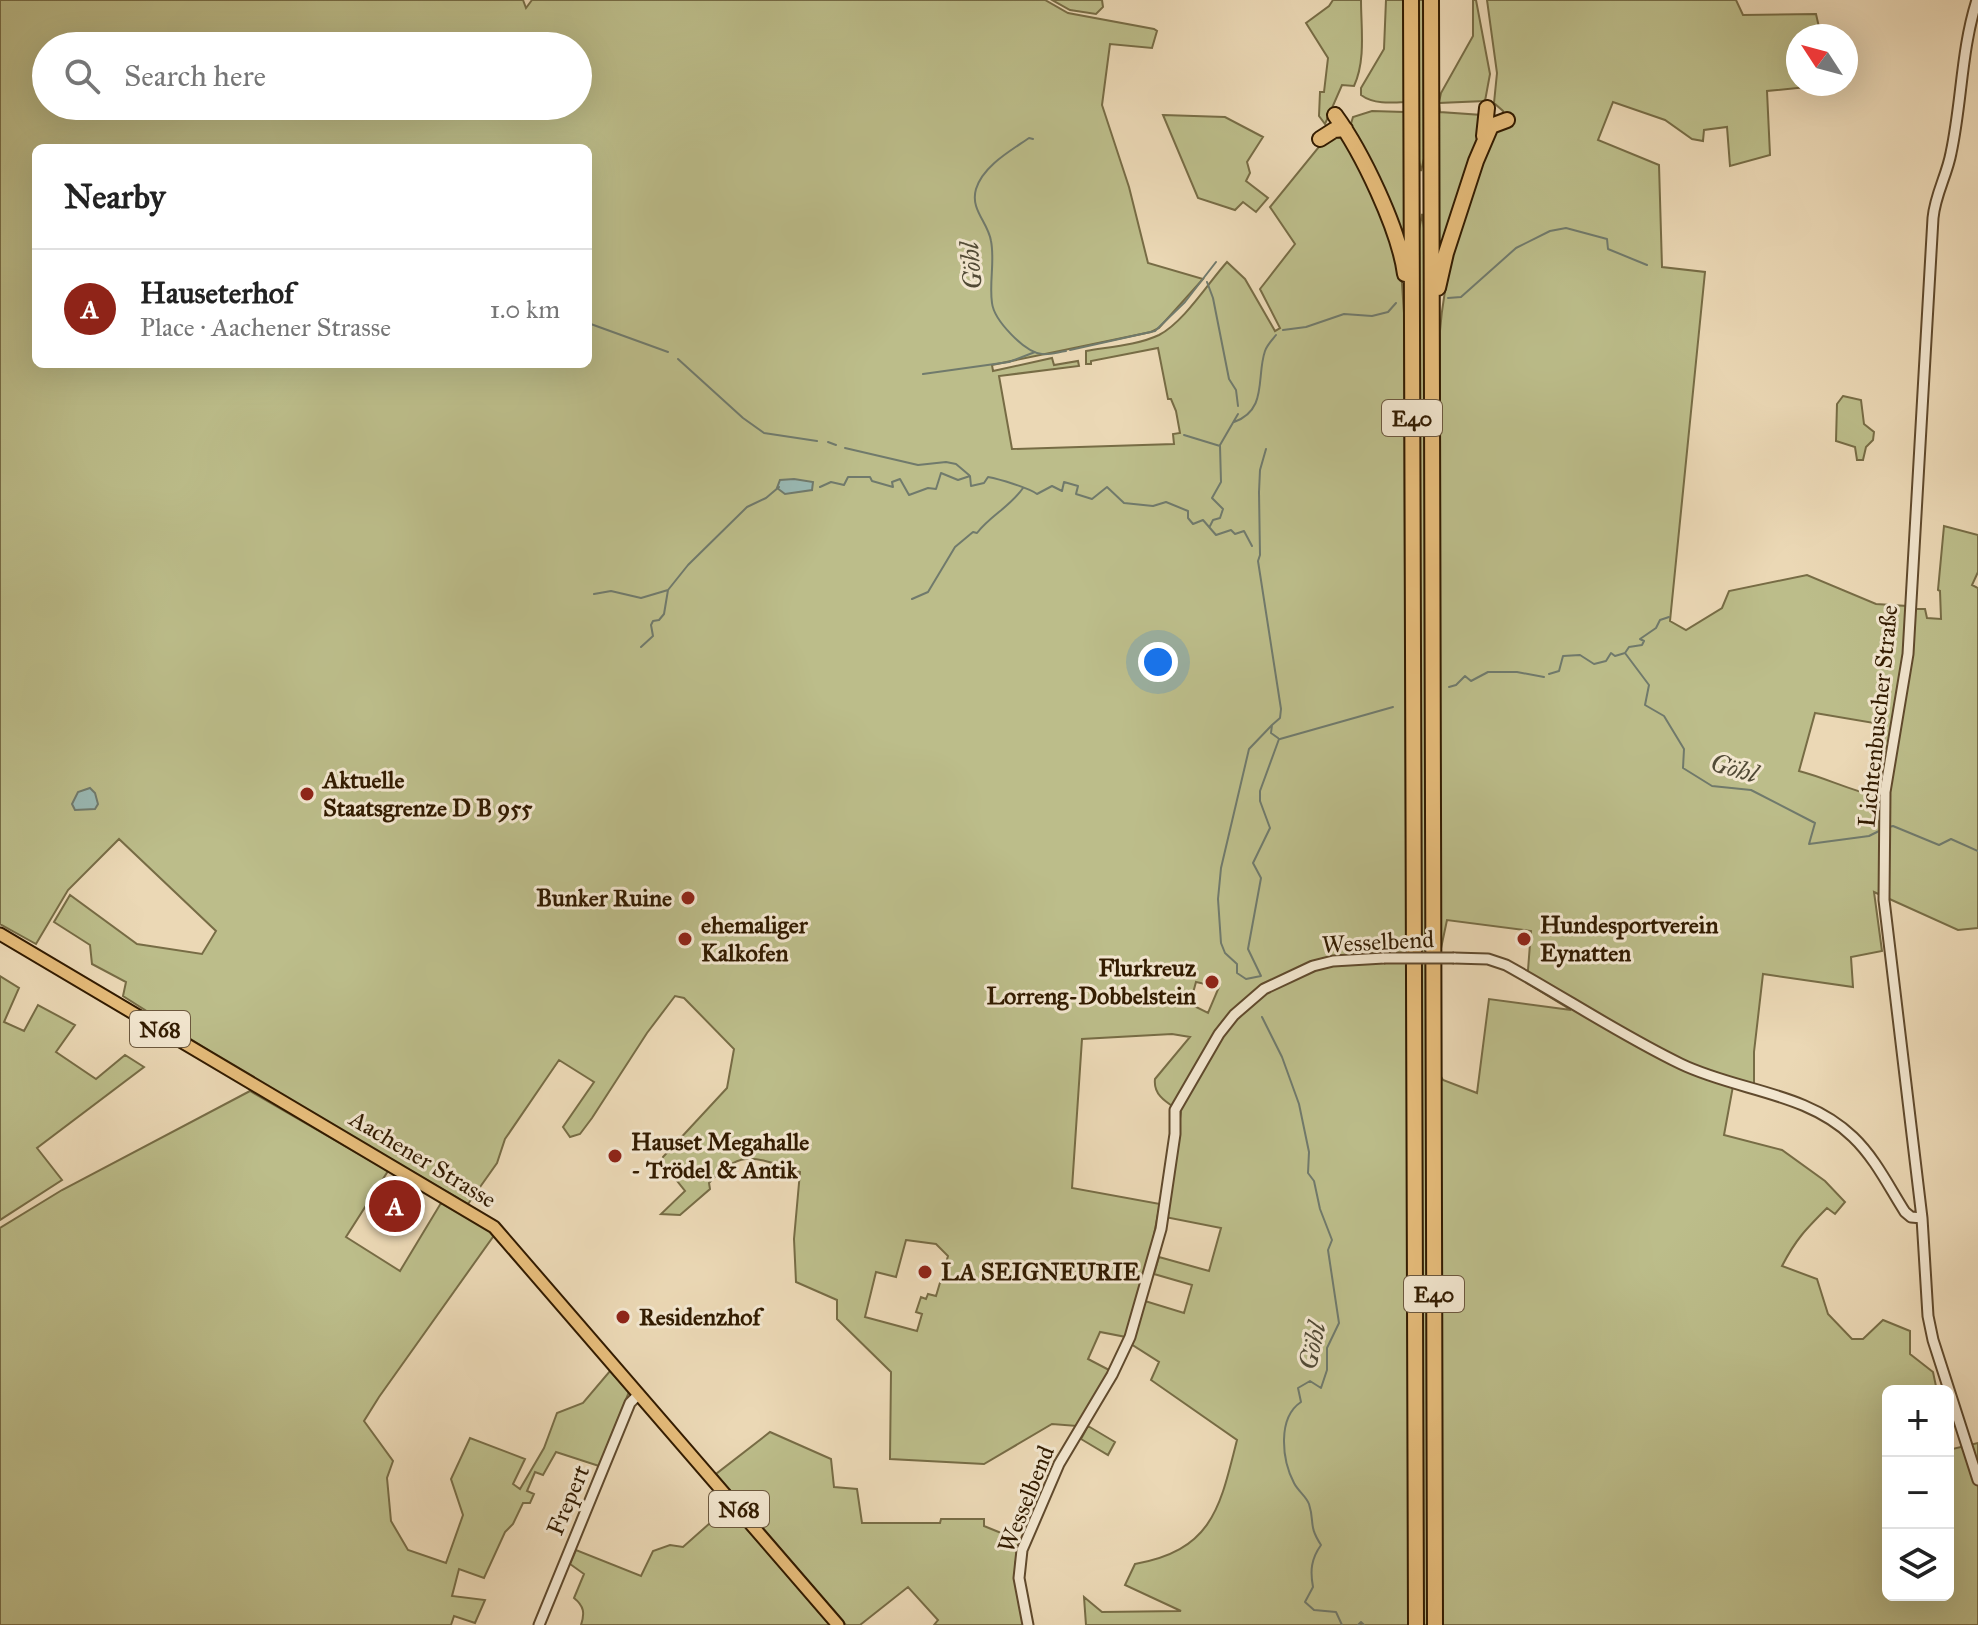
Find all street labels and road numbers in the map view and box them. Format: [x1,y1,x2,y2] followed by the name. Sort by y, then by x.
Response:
[1382,400,1442,436] road number: E40
[1851,603,1905,829] street label: Lichtenbuscher Straße
[1321,924,1435,960] street label: Wesselbend
[130,1011,190,1047] road number: N68
[345,1104,501,1214] street label: Aachener Strasse
[1404,1276,1464,1312] road number: E40
[991,1441,1061,1557] street label: Wesselbend
[540,1460,596,1540] street label: Frepert
[709,1491,769,1527] road number: N68

